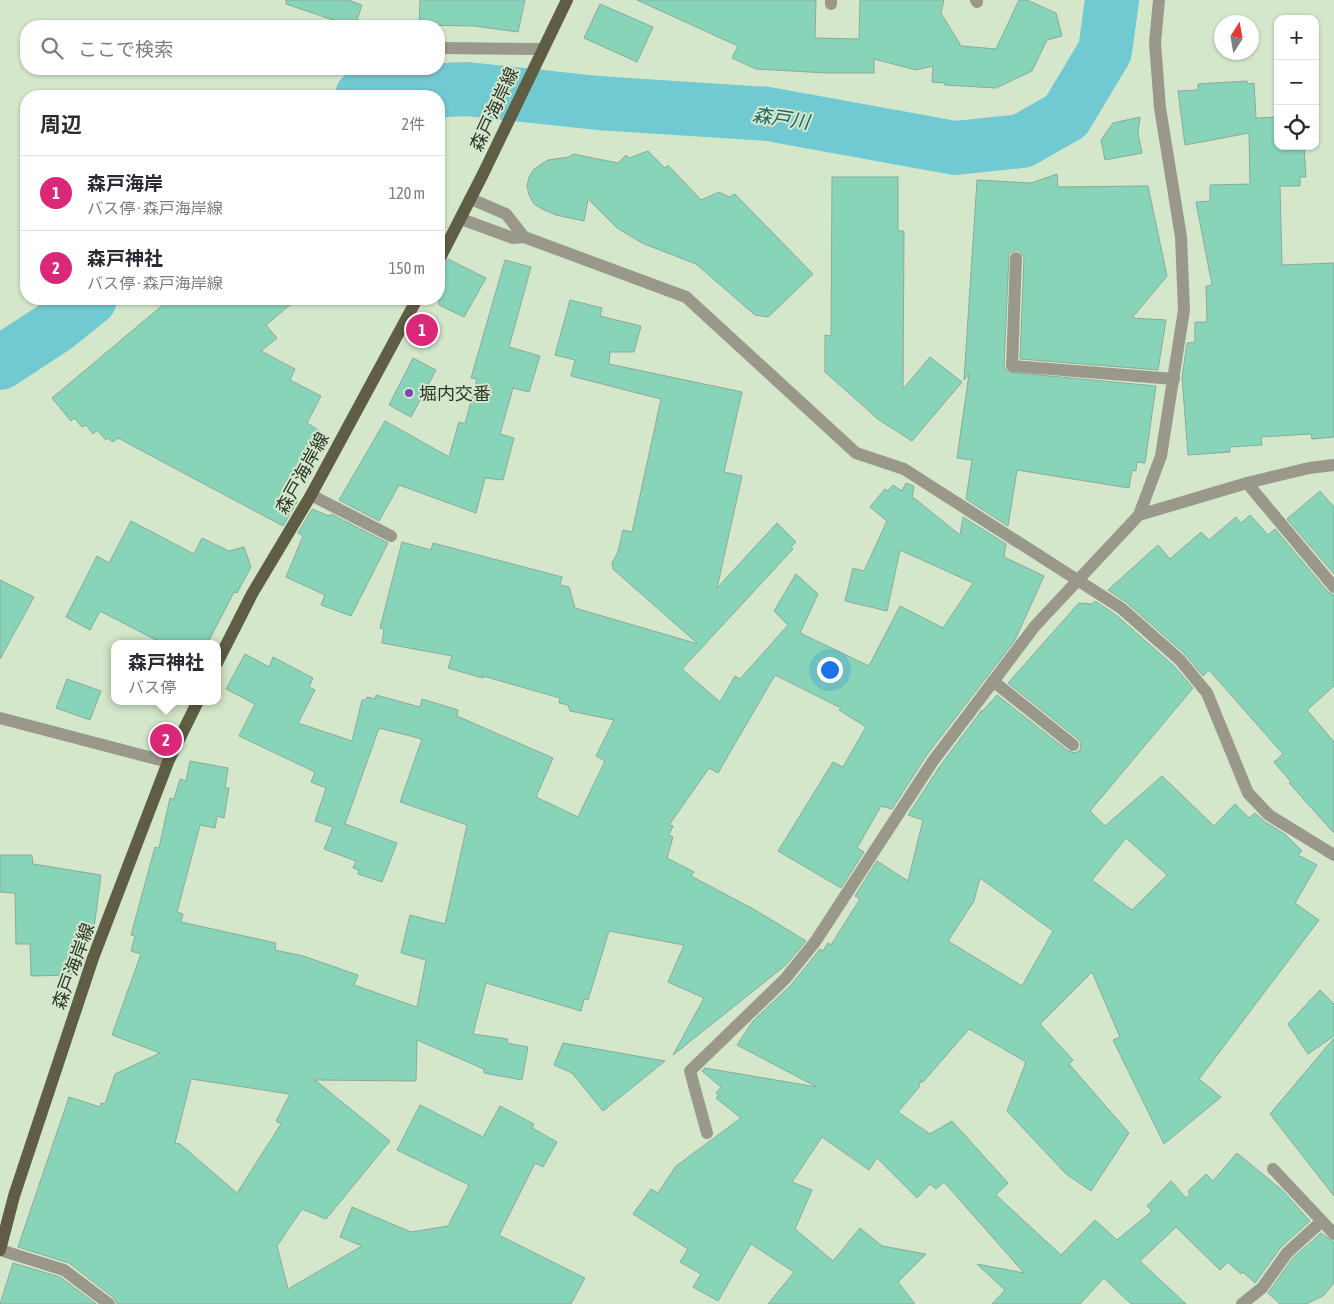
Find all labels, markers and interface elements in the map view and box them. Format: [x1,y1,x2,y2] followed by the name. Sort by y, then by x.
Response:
[1214,15,1259,60] north arrow
[1274,15,1319,150] map controls
[1274,15,1319,60] button: +
[20,20,445,75] search box
[38,34,66,62] icon: search
[78,38,173,60] text: ここで検索
[1274,60,1319,105] button: −
[465,64,523,154] street label: 森戸海岸線
[751,103,813,133] water label: 森戸川
[1274,105,1319,150] button: locate
[40,112,82,136] text: 周辺
[401,115,425,133] text: 2件
[87,172,163,194] text: 森戸海岸
[52,184,60,202] text: 1
[389,184,425,202] text: 120 m
[87,199,223,217] text: バス停 · 森戸海岸線
[87,247,163,269] text: 森戸神社
[52,259,60,277] text: 2
[389,259,425,277] text: 150 m
[87,274,223,292] text: バス停 · 森戸海岸線
[406,311,438,349] pin: 1
[419,383,491,404] place label: 堀内交番
[403,387,415,399] marker: 堀内交番
[271,429,333,517] street label: 森戸海岸線
[111,640,221,705] popup
[128,651,204,673] text: 森戸神社
[817,657,843,683] your location
[128,678,176,696] text: バス停
[150,721,182,759] pin: 2
[48,920,98,1012] street label: 森戸海岸線

